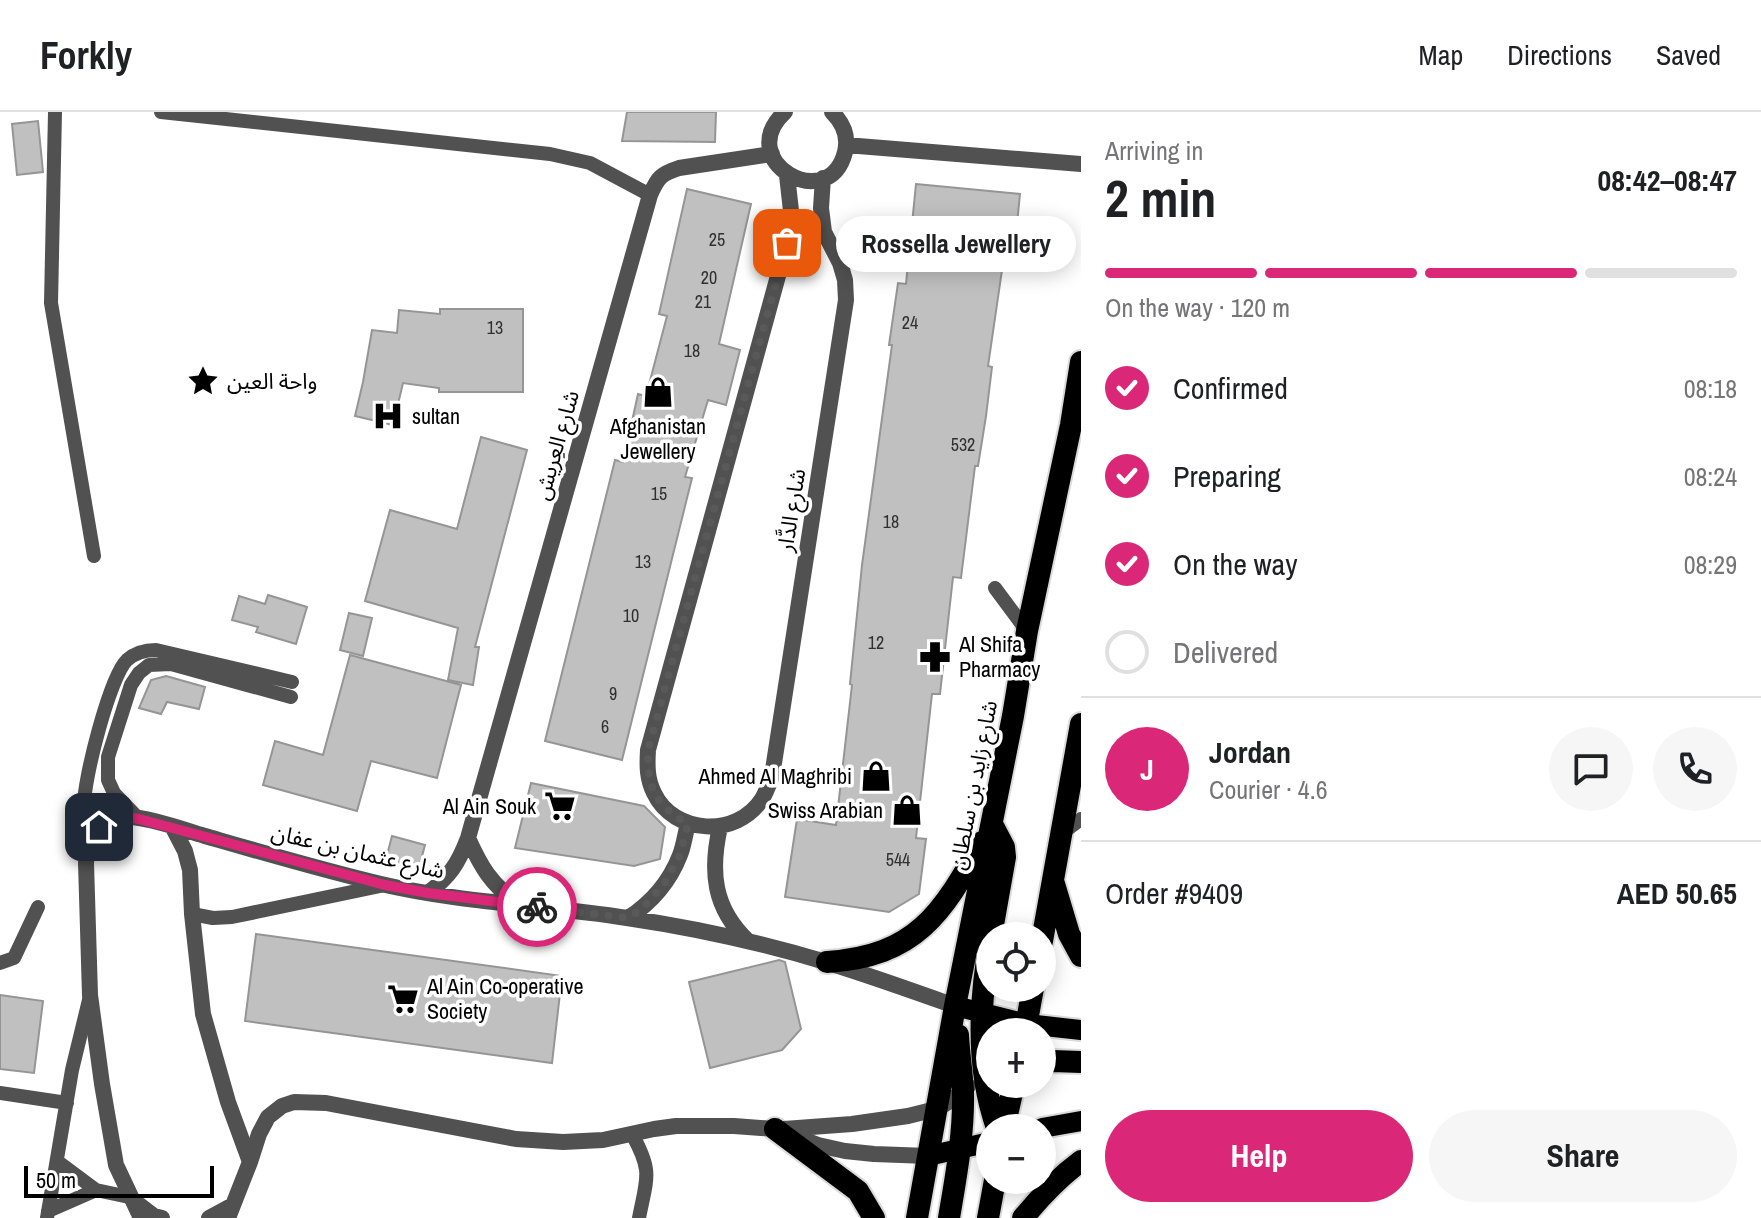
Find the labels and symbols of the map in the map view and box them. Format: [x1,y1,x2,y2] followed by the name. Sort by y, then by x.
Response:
[753,209,821,277] pin
[835,215,1075,271] callout: Rossella Jewellery
[709,227,725,252] house number: 25
[701,265,717,290] house number: 20
[695,289,712,314] house number: 21
[902,310,918,335] house number: 24
[487,315,503,340] house number: 13
[684,338,700,363] house number: 18
[186,364,220,398] place icon: واحة العين
[227,366,317,396] place label: واحة العين
[641,375,675,409] shop icon: Afghanistan Jewellery
[526,387,588,504] street label: شارع العِريش
[371,399,405,433] hospital icon: sultan
[412,401,460,431] place label: sultan
[609,411,706,466] place label: Afghanistan Jewellery
[951,432,975,457] house number: 532
[769,466,814,555] street label: شارع الدَّار
[651,481,667,506] house number: 15
[883,509,899,534] house number: 18
[635,549,651,574] house number: 13
[623,603,639,628] house number: 10
[958,629,1040,684] place label: Al Shifa Pharmacy
[868,630,884,655] house number: 12
[918,640,952,674] pharmacy icon: Al Shifa Pharmacy
[609,681,617,706] house number: 9
[942,698,1006,873] street label: شارع زايد بن سلطان
[601,714,609,739] house number: 6
[859,759,893,793] shop icon: Ahmed Al Maghribi
[698,761,852,791] place label: Ahmed Al Maghribi
[543,789,577,823] supermarket icon: Al Ain Souk
[442,791,537,821] place label: Al Ain Souk
[65,793,133,861] pin
[890,793,924,827] shop icon: Swiss Arabian
[768,795,883,825] place label: Swiss Arabian
[268,816,448,887] street label: شارع عثمان بن عفان
[886,847,910,872] house number: 544
[497,867,577,947] courier
[426,971,583,1026] place label: Al Ain Co-operative Society
[386,982,420,1016] supermarket icon: Al Ain Co-operative Society
[24,1162,214,1198] scale bar

